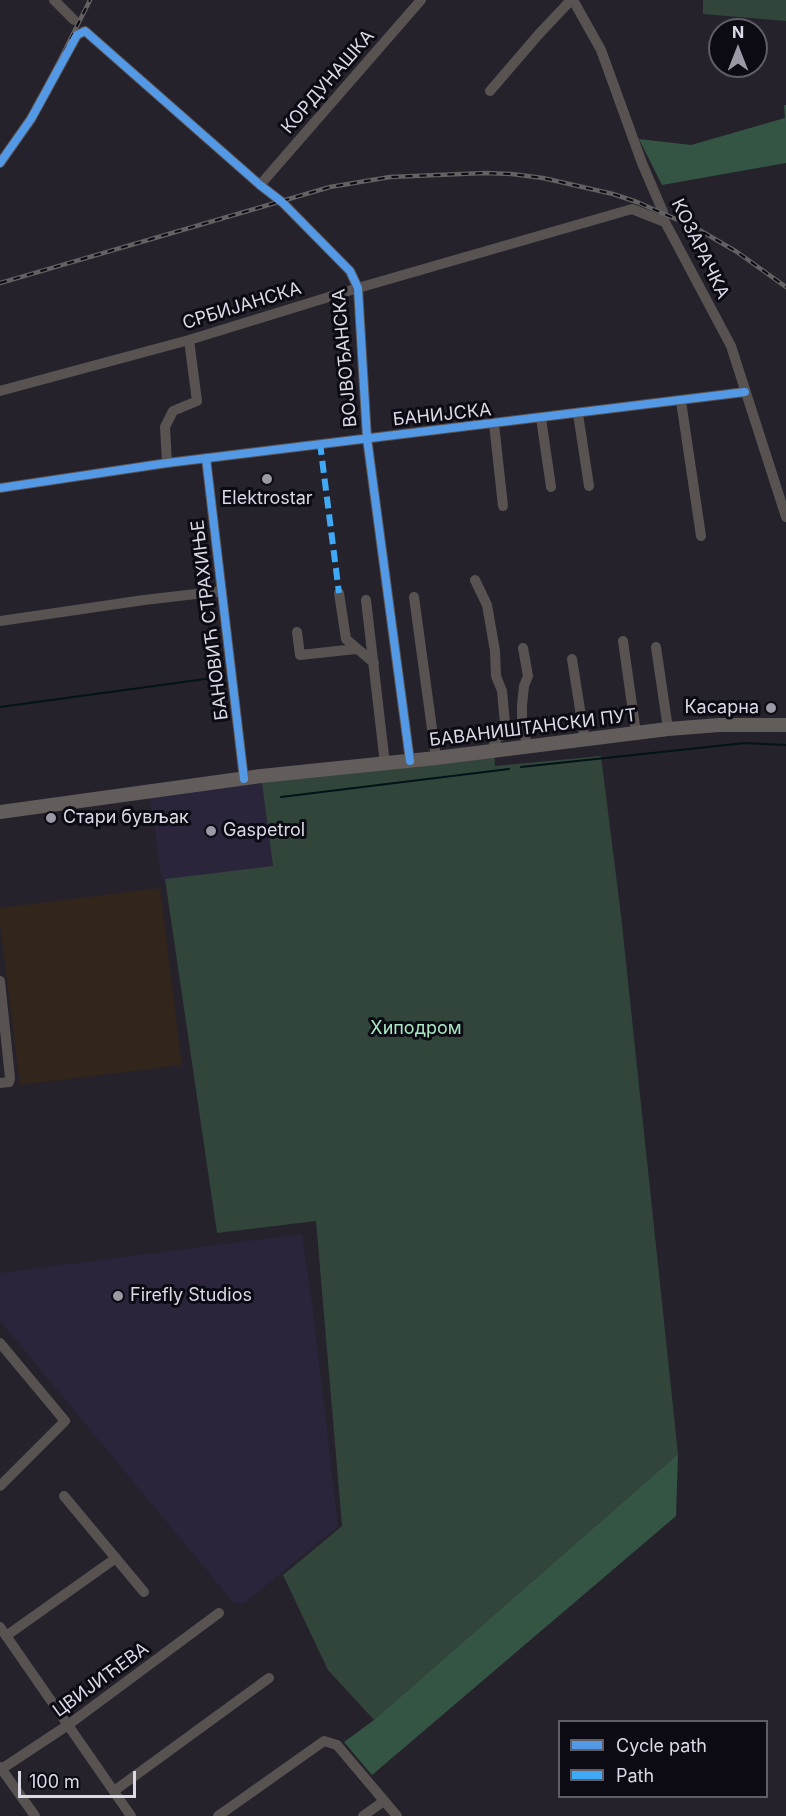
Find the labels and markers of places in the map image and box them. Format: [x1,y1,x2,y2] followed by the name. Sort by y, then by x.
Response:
[260,472,274,486] marker: Elektrostar
[221,488,313,510] place label: Elektrostar
[684,697,759,719] place label: Касарна
[764,701,778,715] marker: Касарна
[63,807,189,829] place label: Стари бувљак
[44,811,58,825] marker: Стари бувљак
[223,820,305,842] place label: Gaspetrol
[204,824,218,838] marker: Gaspetrol
[130,1285,252,1307] place label: Firefly Studios
[111,1289,125,1303] marker: Firefly Studios

